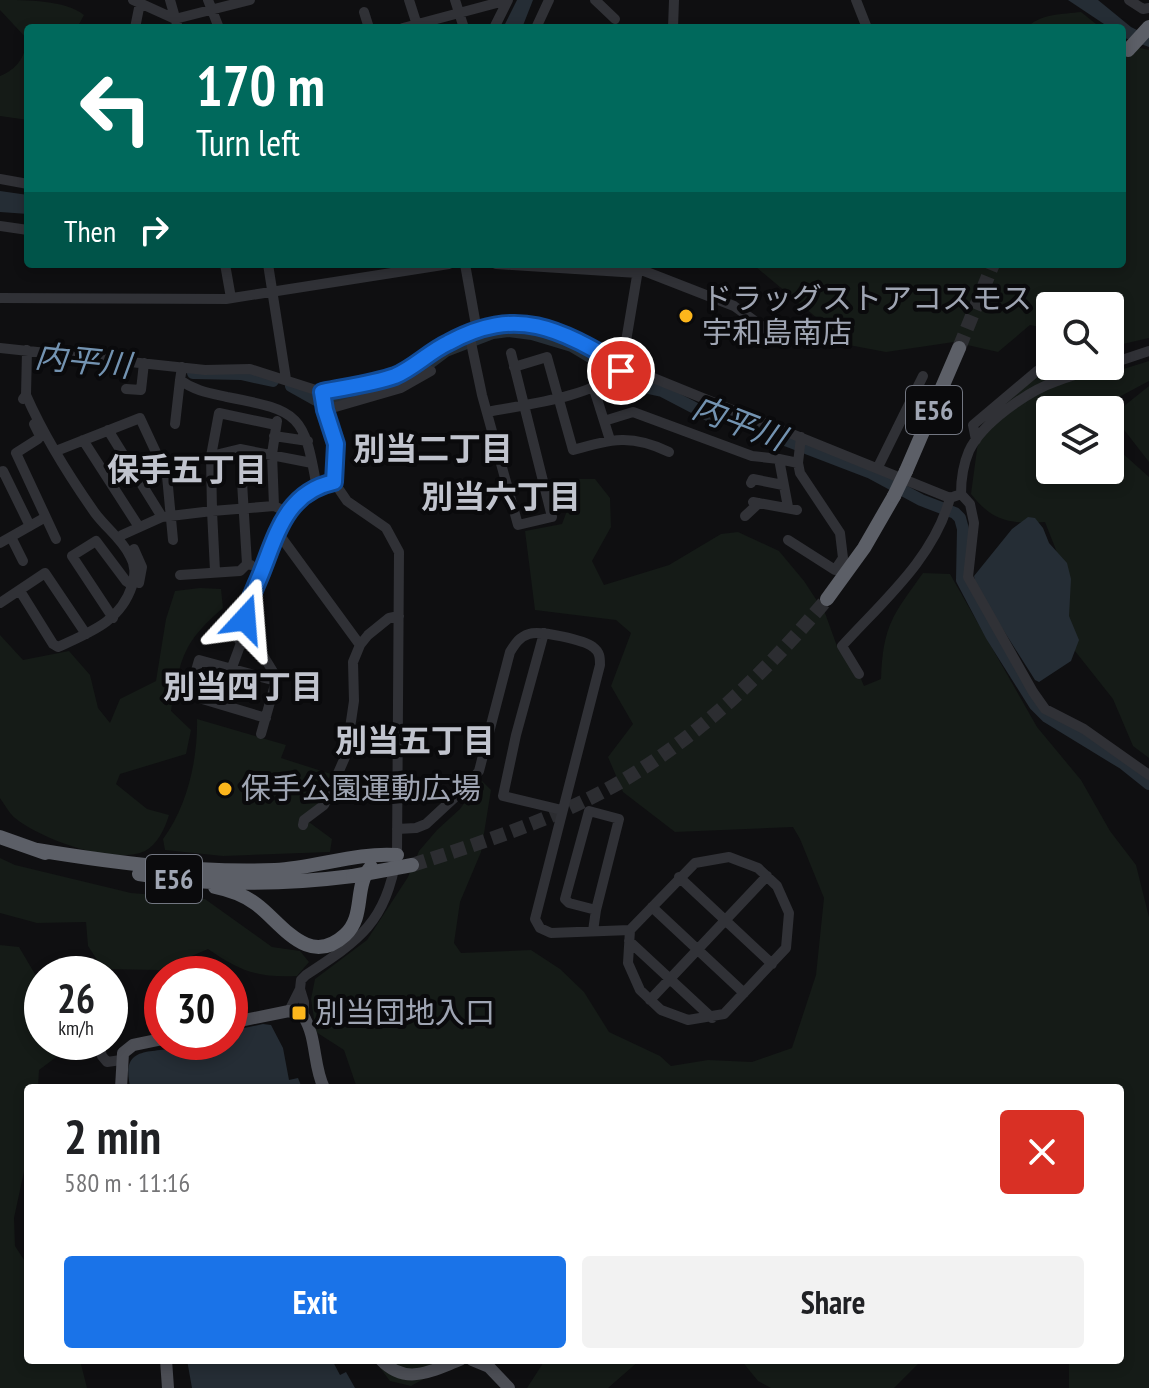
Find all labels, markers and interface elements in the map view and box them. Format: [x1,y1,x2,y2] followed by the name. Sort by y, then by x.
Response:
[196,49,325,121] text: 170 m
[64,56,168,160] icon: left
[196,119,300,166] text: Turn left
[132,208,176,252] icon: right
[64,211,116,250] text: Then
[702,278,1032,351] place label: ドラッグストアコスモス 宇和島南店
[1036,292,1124,484] map controls
[1036,292,1124,380] button: search
[677,307,695,325] marker: ドラッグストアコスモス 宇和島南店
[33,334,136,386] water label: 内平川
[587,337,655,405] pin
[599,349,643,393] icon: arrive
[687,385,794,460] water label: 内平川
[906,386,962,434] road number: E56
[1036,396,1124,484] button: layers
[353,427,513,469] district label: 別当二丁目
[107,448,267,490] district label: 保手五丁目
[421,475,581,517] district label: 別当六丁目
[203,577,287,661] position arrow
[163,665,323,707] district label: 別当四丁目
[335,719,495,761] district label: 別当五丁目
[241,768,481,807] place label: 保手公園運動広場
[216,780,234,798] marker: 保手公園運動広場
[146,855,202,903] road number: E56
[144,956,248,1060] speed limit sign: 30
[57,972,95,1024] text: 26
[315,992,495,1031] place label: 別当団地入口
[290,1004,308,1022] marker: 別当団地入口
[58,1015,94,1041] text: km/h
[64,1105,161,1167] text: 2 min
[1000,1110,1084,1194] button: close
[64,1166,190,1199] text: 580 m · 11:16
[64,1256,566,1348] button: Exit
[582,1256,1084,1348] button: Share

